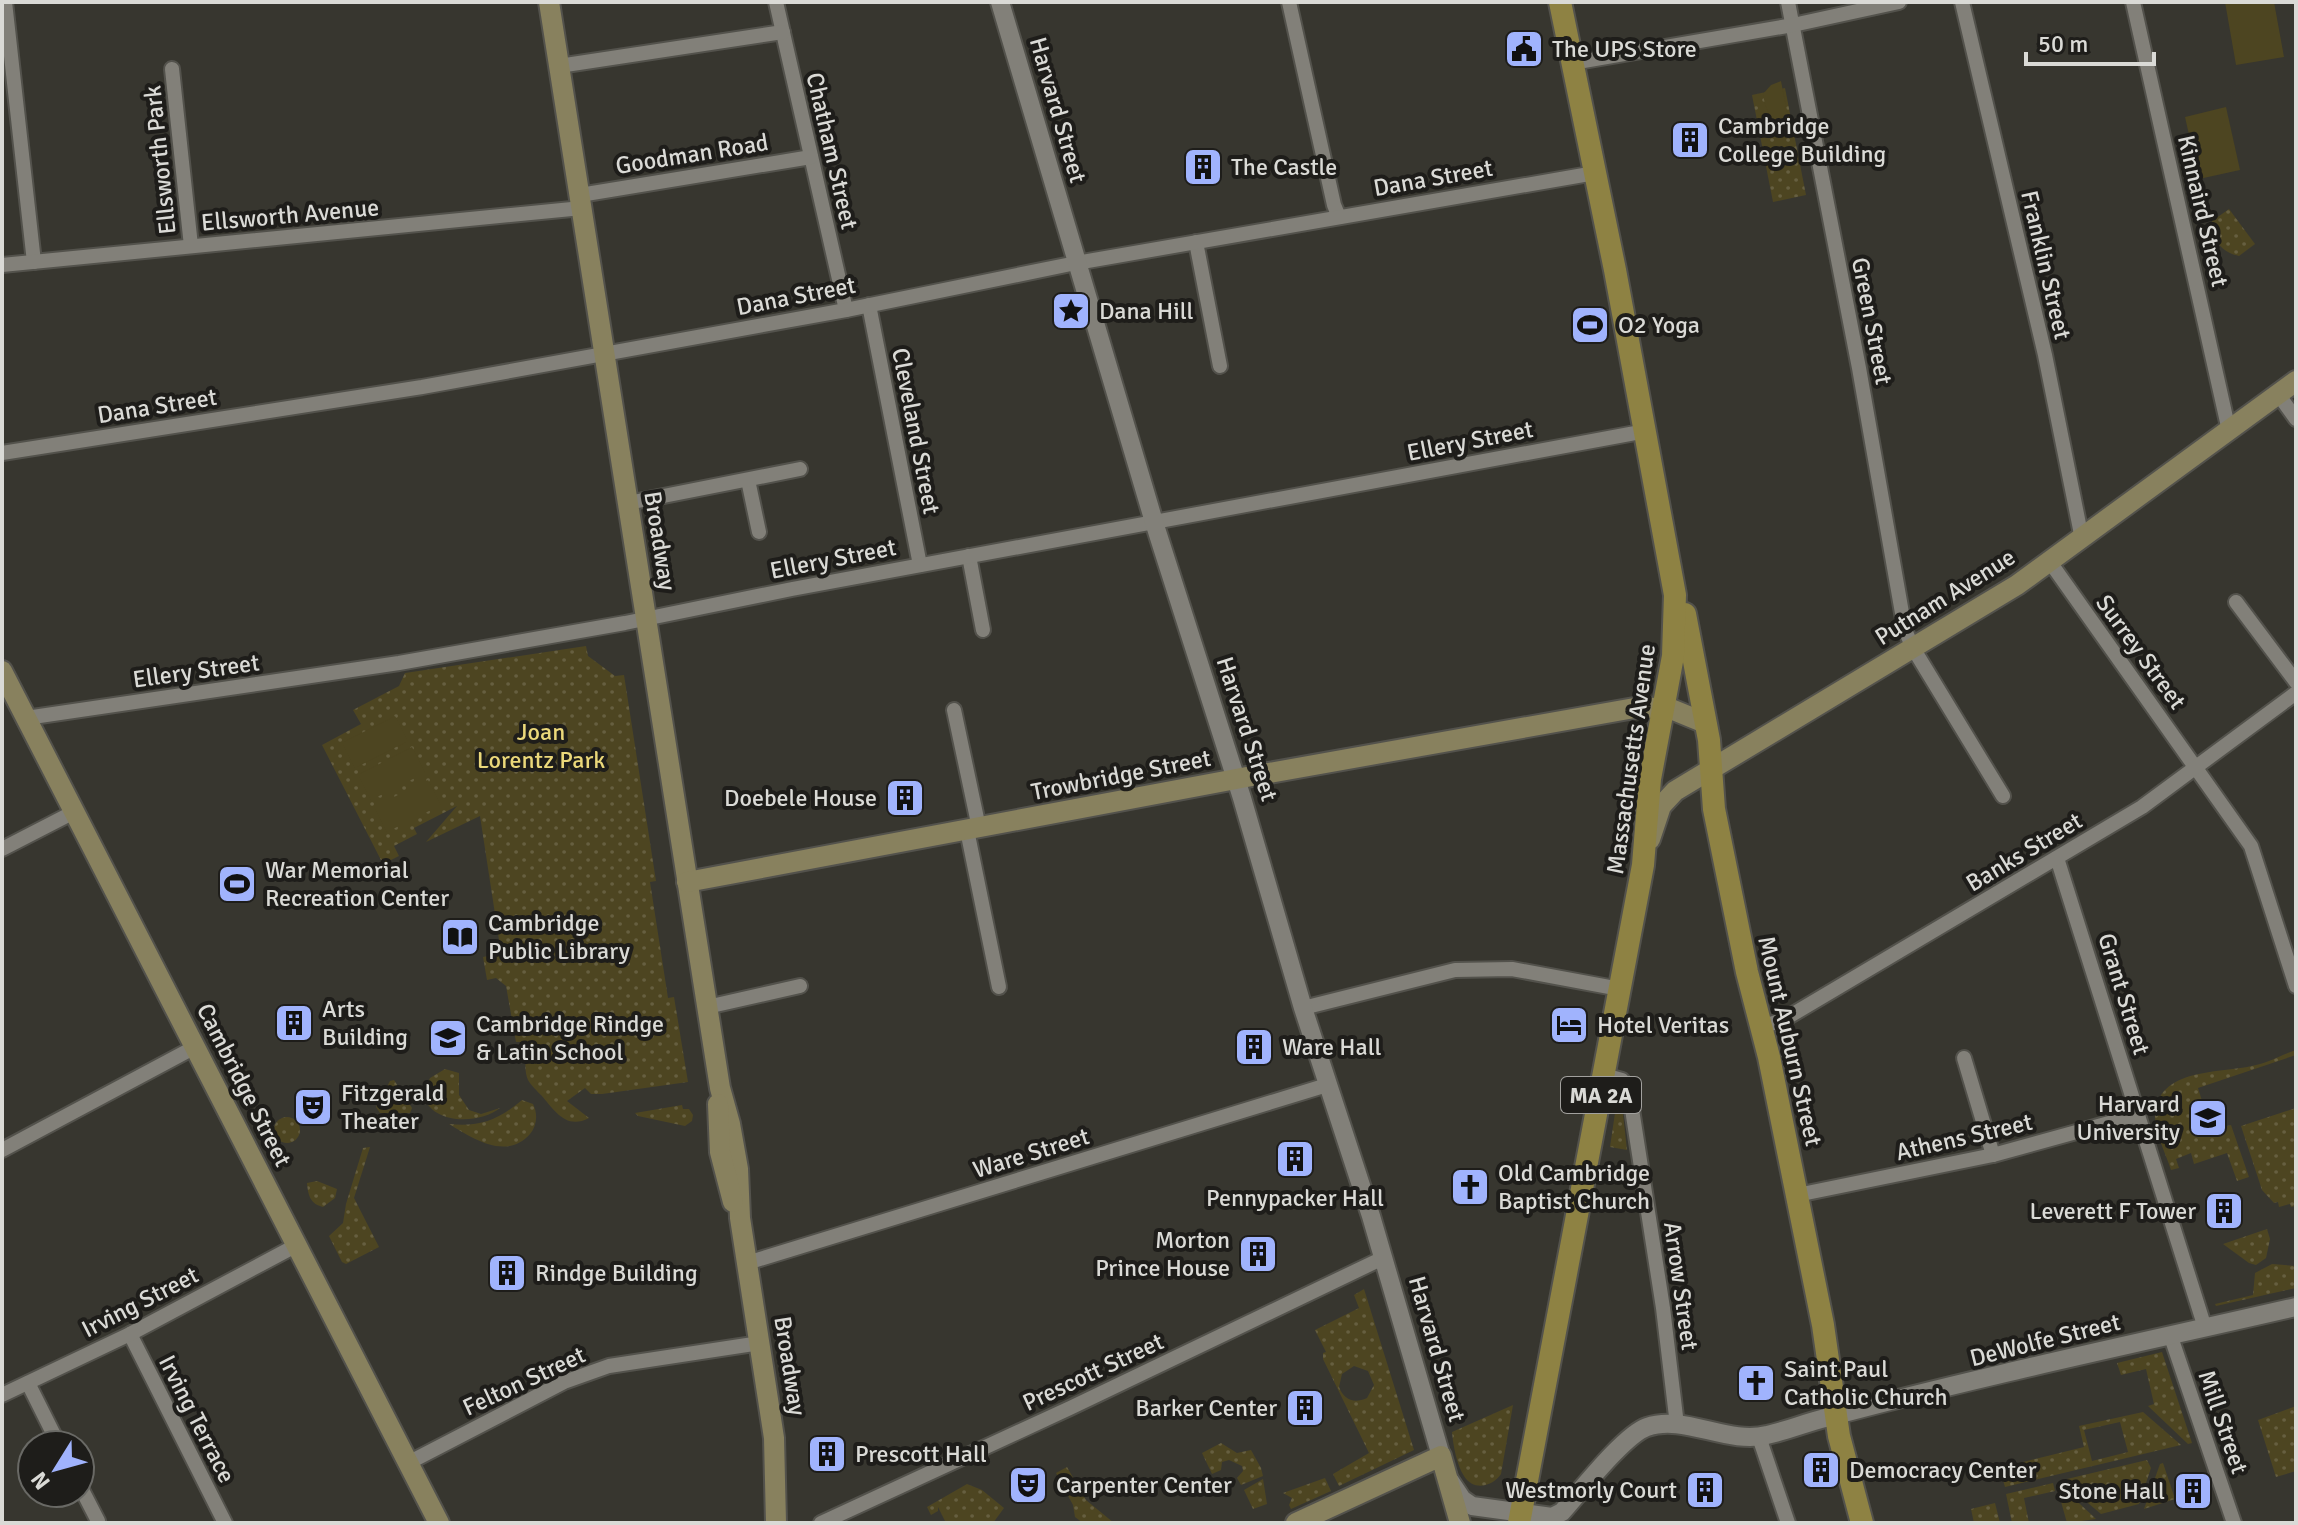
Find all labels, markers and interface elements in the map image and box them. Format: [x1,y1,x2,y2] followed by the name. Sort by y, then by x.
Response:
[2026,16,2154,66] scale bar
[1503,28,1545,70] public building icon: The UPS Store
[2038,29,2088,59] text: 50 m
[1023,34,1093,186] street label: Harvard Street
[1552,34,1697,64] place label: The UPS Store
[799,70,865,232] street label: Chatham Street
[137,84,183,236] street label: Ellsworth Park
[1718,111,1886,169] place label: Cambridge College Building
[1669,119,1711,161] building icon: Cambridge College Building
[614,127,770,181] street label: Goodman Road
[2171,132,2235,290] street label: Kinnaird Street
[1182,146,1224,188] building icon: The Castle
[1231,152,1337,182] place label: The Castle
[1371,153,1495,203] street label: Dana Street
[2014,188,2078,342] street label: Franklin Street
[200,192,380,238] street label: Ellsworth Avenue
[1845,255,1899,387] street label: Green Street
[734,270,858,322] street label: Dana Street
[1050,290,1092,332] place icon: Dana Hill
[1099,296,1194,326] place label: Dana Hill
[1569,304,1611,346] sports icon: O2 Yoga
[1618,310,1700,340] place label: O2 Yoga
[885,345,947,517] street label: Cleveland Street
[95,382,219,430] street label: Dana Street
[1404,414,1536,468] street label: Ellery Street
[637,489,683,593] street label: Broadway
[767,532,899,586] street label: Ellery Street
[1869,542,2021,652] street label: Putnam Avenue
[2089,589,2193,715] street label: Surrey Street
[1600,642,1662,876] street label: Massachusetts Avenue
[131,647,261,695] street label: Ellery Street
[1210,653,1284,805] street label: Harvard Street
[477,717,605,775] park label: Joan Lorentz Park
[1029,743,1213,807] street label: Trowbridge Street
[884,777,926,819] building icon: Doebele House
[724,783,877,813] place label: Doebele House
[1960,806,2088,898] street label: Banks Street
[265,855,449,913] place label: War Memorial Recreation Center
[216,863,258,905] sports icon: War Memorial Recreation Center
[488,908,630,966] place label: Cambridge Public Library
[439,916,481,958] library icon: Cambridge Public Library
[2091,930,2157,1058] street label: Grant Street
[1751,933,1829,1149] street label: Mount Auburn Street
[322,994,408,1052] place label: Arts Building
[190,998,298,1172] street label: Cambridge Street
[273,1002,315,1044] building icon: Arts Building
[1548,1004,1590,1046] hotel icon: Hotel Veritas
[476,1009,664,1067] place label: Cambridge Rindge & Latin School
[1597,1010,1729,1040] place label: Hotel Veritas
[427,1017,469,1059] school or university icon: Cambridge Rindge & Latin School
[1233,1026,1275,1068] building icon: Ware Hall
[1282,1032,1382,1062] place label: Ware Hall
[1561,1077,1641,1113] road number: MA 2A
[341,1078,444,1136] place label: Fitzgerald Theater
[292,1086,334,1128] theatre icon: Fitzgerald Theater
[2076,1089,2180,1147] place label: Harvard University
[2187,1097,2229,1139] school or university icon: Harvard University
[1893,1107,2035,1167] street label: Athens Street
[969,1121,1093,1185] street label: Ware Street
[1274,1138,1316,1180] building icon: Pennypacker Hall
[1498,1158,1650,1216] place label: Old Cambridge Baptist Church
[1449,1166,1491,1208] church icon: Old Cambridge Baptist Church
[1206,1183,1384,1213] place label: Pennypacker Hall
[2203,1190,2245,1232] building icon: Leverett F Tower
[2030,1196,2196,1226] place label: Leverett F Tower
[1657,1220,1705,1352] street label: Arrow Street
[1095,1225,1230,1283] place label: Morton Prince House
[1237,1233,1279,1275] building icon: Morton Prince House
[486,1252,528,1294] building icon: Rindge Building
[535,1258,698,1288] place label: Rindge Building
[76,1260,204,1344] street label: Irving Street
[1402,1273,1472,1425] street label: Harvard Street
[1967,1307,2123,1373] street label: DeWolfe Street
[767,1314,813,1418] street label: Broadway
[1018,1326,1168,1418] street label: Prescott Street
[458,1339,590,1423] street label: Felton Street
[152,1350,242,1488] street label: Irving Terrace
[1784,1354,1948,1412] place label: Saint Paul Catholic Church
[1735,1362,1777,1404] church icon: Saint Paul Catholic Church
[2191,1366,2255,1478] street label: Mill Street
[1284,1387,1326,1429] building icon: Barker Center
[1135,1393,1277,1423] place label: Barker Center
[16,1429,96,1509] north arrow
[806,1433,848,1475] building icon: Prescott Hall
[855,1439,987,1469] place label: Prescott Hall
[1800,1449,1842,1491] building icon: Democracy Center
[1849,1455,2037,1485] place label: Democracy Center
[1007,1464,1049,1506] theatre icon: Carpenter Center
[25,1466,56,1495] text: N
[1684,1469,1726,1511] building icon: Westmorly Court
[1056,1470,1232,1500] place label: Carpenter Center
[2172,1470,2214,1512] building icon: Stone Hall
[1505,1475,1677,1505] place label: Westmorly Court
[2058,1476,2165,1506] place label: Stone Hall

